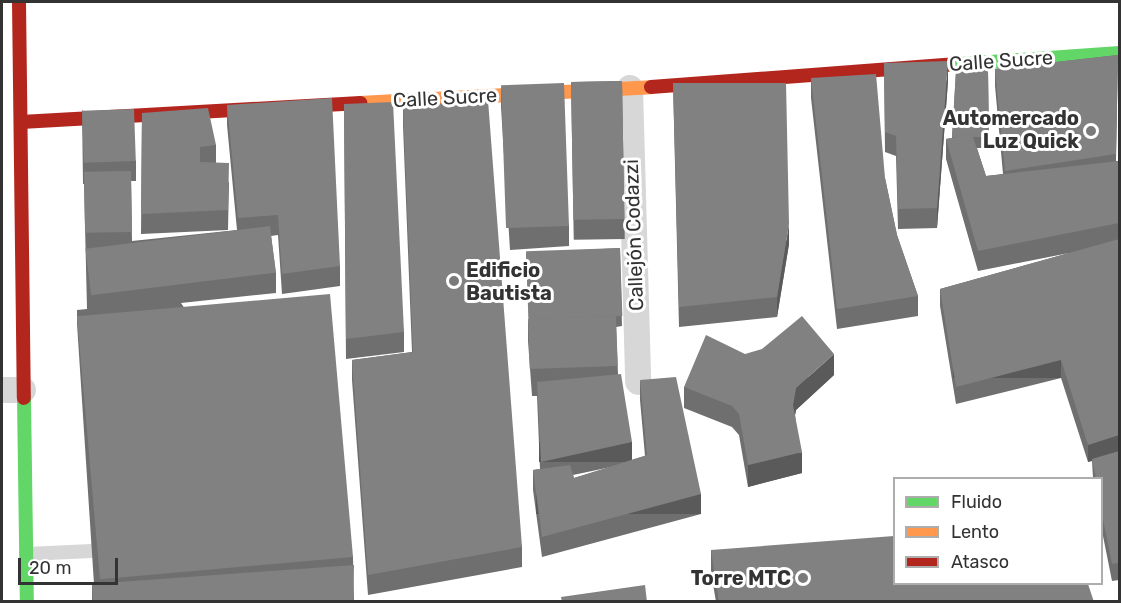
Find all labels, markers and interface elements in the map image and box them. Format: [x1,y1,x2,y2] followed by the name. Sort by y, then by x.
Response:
[948,45,1054,77] street label: Calle Sucre
[392,83,498,113] street label: Calle Sucre
[943,107,1079,154] place label: Automercado Luz Quick
[1084,124,1098,138] marker: Automercado Luz Quick
[619,159,649,311] street label: Callejón Codazzi
[466,258,552,305] place label: Edificio Bautista
[447,274,461,288] marker: Edificio Bautista
[893,477,1103,585] legend
[951,491,1002,513] text: Fluido
[951,521,999,543] text: Lento
[21,546,122,584] scale bar
[951,551,1009,573] text: Atasco
[29,557,71,579] text: 20 m
[691,566,791,590] place label: Torre MTC
[796,571,810,585] marker: Torre MTC

